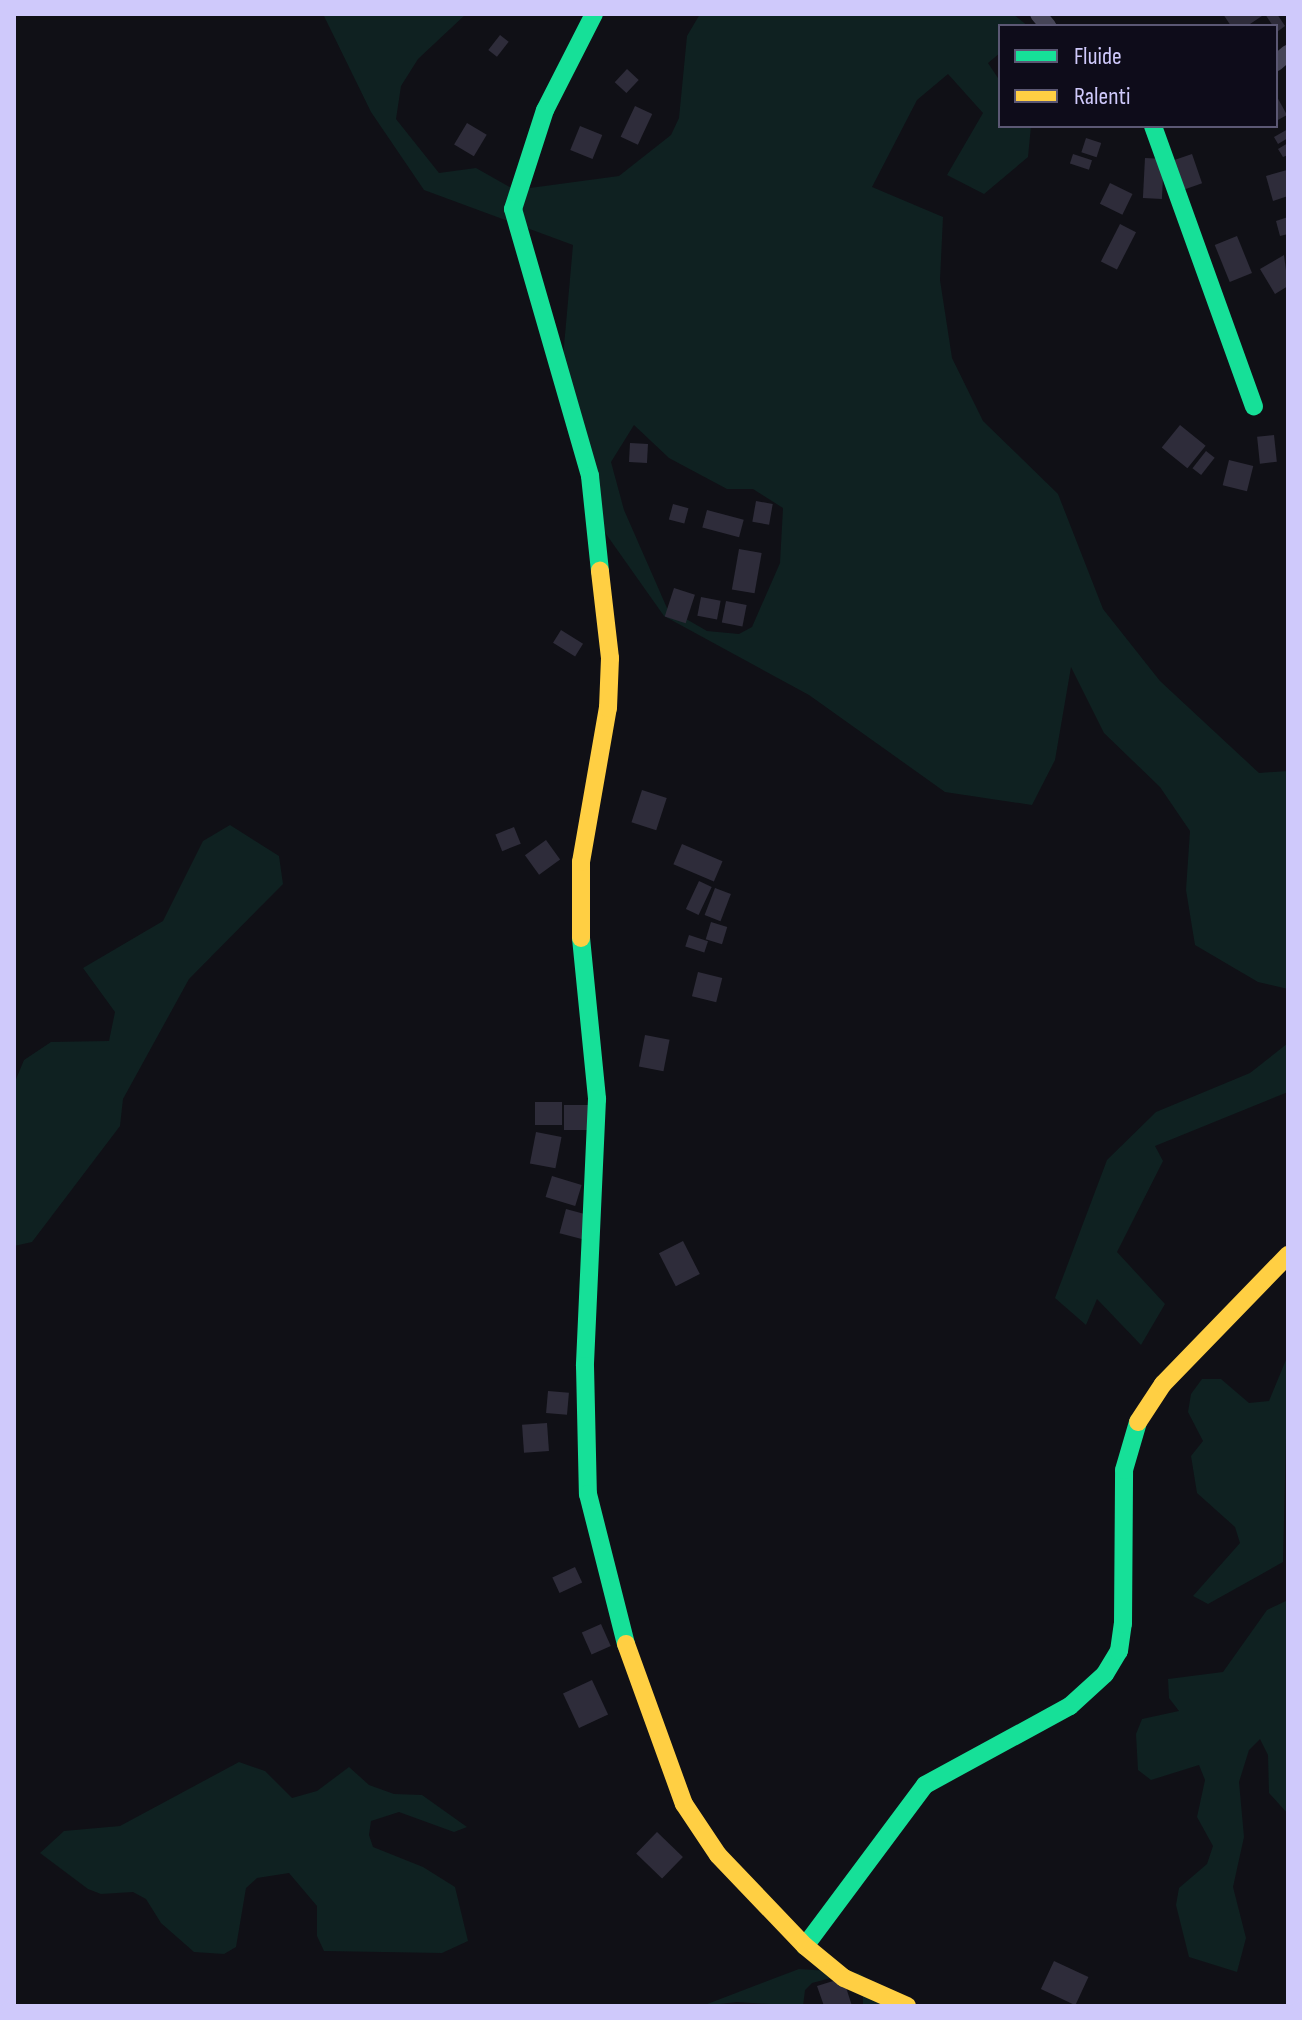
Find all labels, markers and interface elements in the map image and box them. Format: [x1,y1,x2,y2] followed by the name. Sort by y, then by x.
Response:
[998,24,1278,128] legend
[1074,42,1122,71] text: Fluide
[1074,82,1130,111] text: Ralenti

